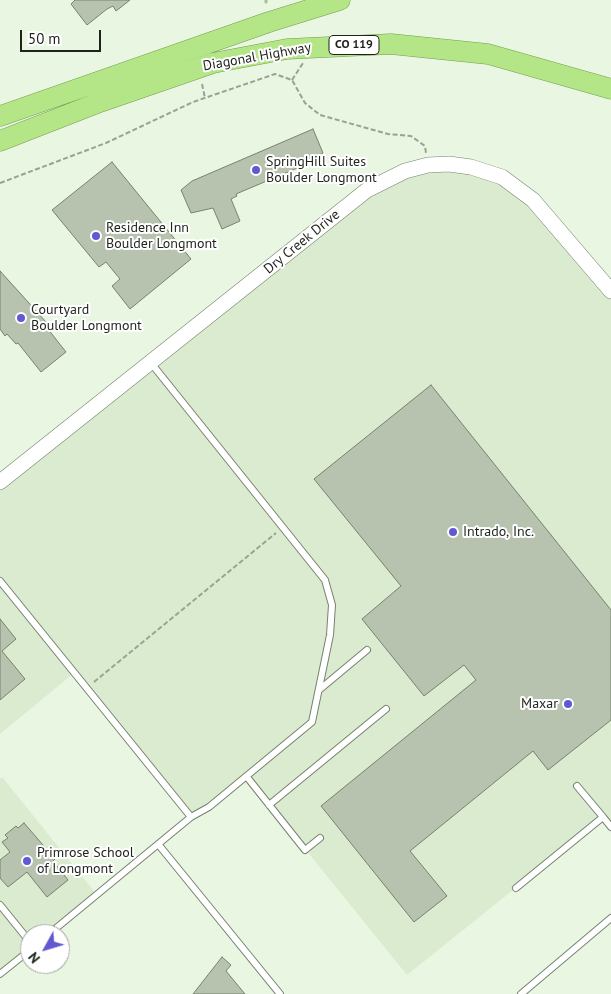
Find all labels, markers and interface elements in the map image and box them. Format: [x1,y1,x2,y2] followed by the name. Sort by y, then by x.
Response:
[22,20,104,52] scale bar
[28,29,61,48] text: 50 m
[329,36,379,54] road number: CO 119
[202,39,312,75] street label: Diagonal Highway
[266,154,377,186] place label: SpringHill Suites Boulder Longmont
[250,164,262,176] marker: SpringHill Suites Boulder Longmont
[261,206,343,278] street label: Dry Creek Drive
[106,220,217,252] place label: Residence Inn Boulder Longmont
[90,230,102,242] marker: Residence Inn Boulder Longmont
[31,302,142,334] place label: Courtyard Boulder Longmont
[15,312,27,324] marker: Courtyard Boulder Longmont
[463,524,534,540] place label: Intrado, Inc.
[447,526,459,538] marker: Intrado, Inc.
[521,696,558,712] place label: Maxar
[562,698,574,710] marker: Maxar
[37,845,134,878] place label: Primrose School of Longmont
[21,855,33,867] marker: Primrose School of Longmont
[20,924,70,974] north arrow
[24,949,44,967] text: N

